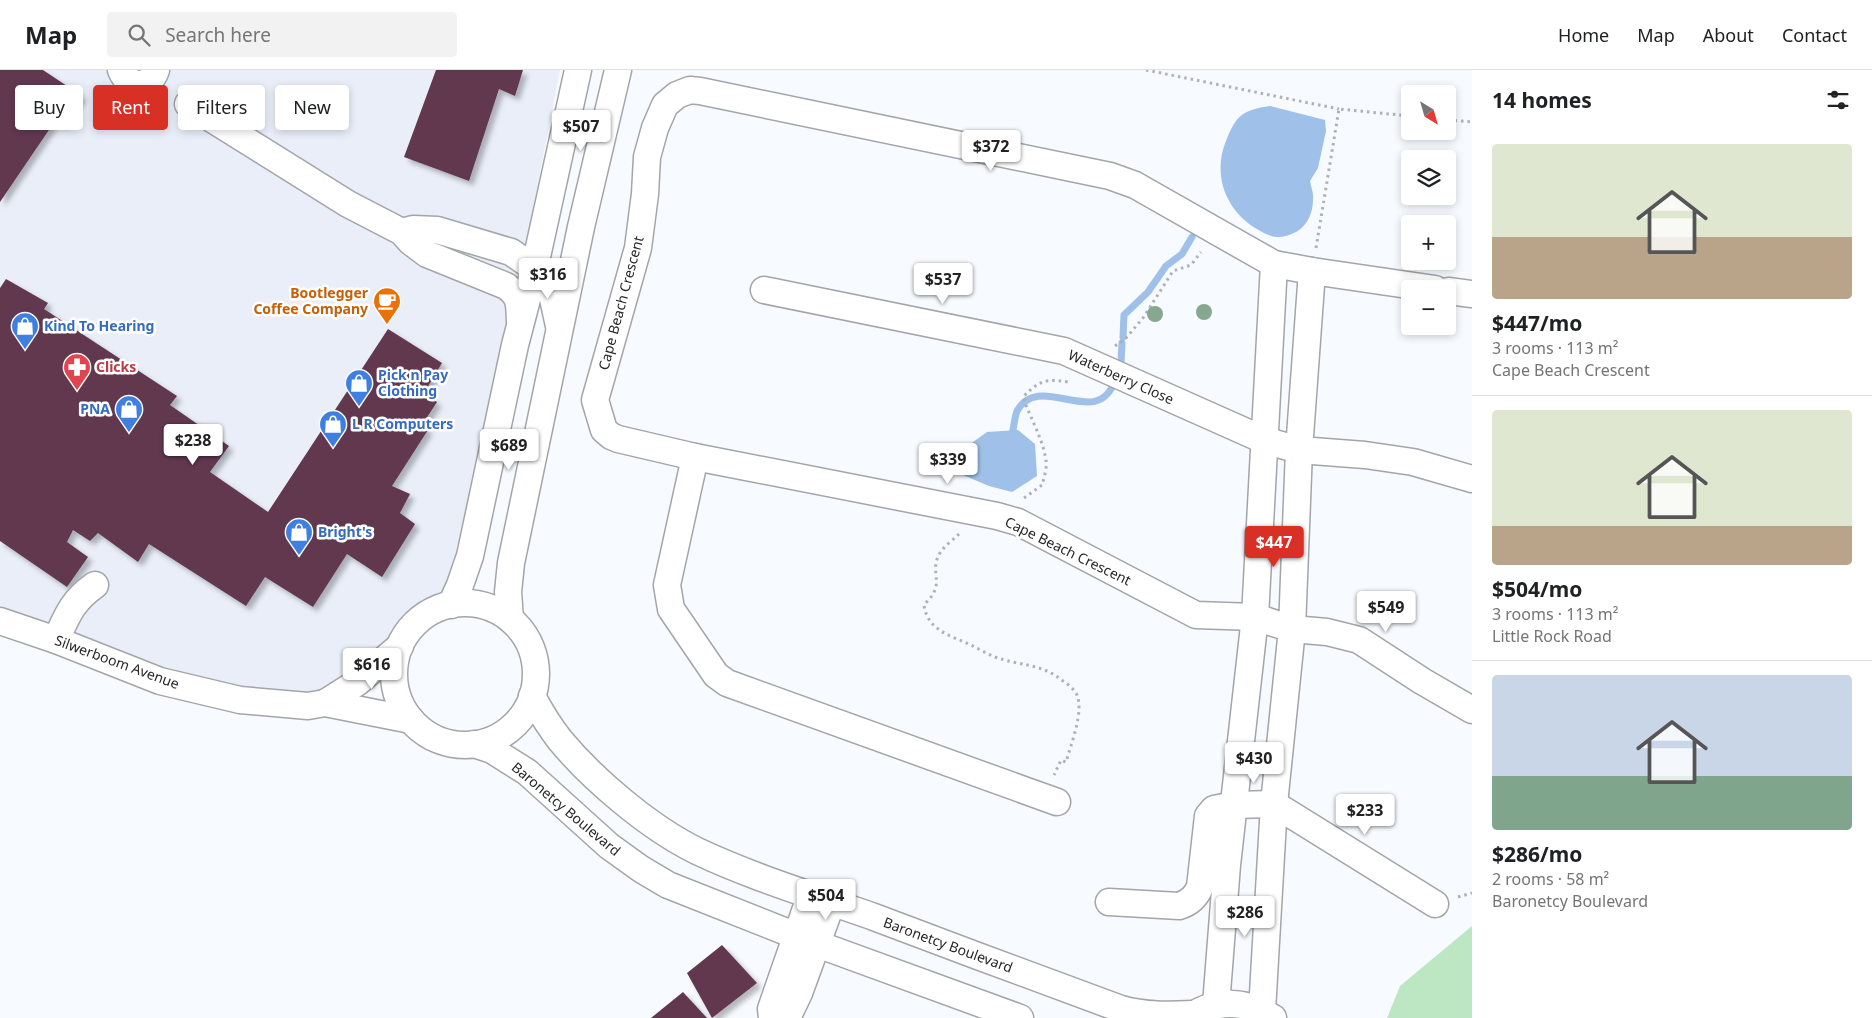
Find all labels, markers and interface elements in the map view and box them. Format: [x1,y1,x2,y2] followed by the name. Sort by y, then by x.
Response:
[107,12,457,57] search box
[25,18,77,51] text: Map
[125,21,153,49] icon: search
[165,22,271,48] text: Search here
[1558,23,1609,47] text: Home
[1637,23,1675,47] text: Map
[1703,23,1754,47] text: About
[1782,23,1847,47] text: Contact
[15,85,83,130] chip: Buy
[93,85,168,130] chip: Rent
[178,85,265,130] chip: Filters
[275,85,349,130] chip: New
[1401,85,1456,140] north arrow
[1401,85,1456,335] map controls
[1492,86,1592,114] text: 14 homes
[1824,86,1852,114] icon: filters
[551,109,611,152] pin: $507
[563,115,599,137] text: $507
[961,129,1021,172] pin: $372
[973,135,1009,157] text: $372
[1401,150,1456,205] button: layers
[1627,177,1717,267] icon: home
[1401,215,1456,270] button: +
[593,234,648,372] street label: Cape Beach Crescent
[518,258,578,300] pin: $316
[913,262,973,305] pin: $537
[530,263,566,285] text: $316
[925,268,961,290] text: $537
[1401,280,1456,335] button: −
[253,283,369,318] place label: Bootlegger Coffee Company
[372,286,402,325] cafe icon: Bootlegger Coffee Company
[1492,309,1582,337] text: $447/mo
[10,311,40,350] shop icon: Kind To Hearing
[44,316,154,335] place label: Kind To Hearing
[1492,337,1618,359] text: 3 rooms · 113 m²
[1065,345,1177,408] street label: Waterberry Close
[62,352,92,391] pharmacy icon: Clicks
[96,357,136,376] place label: Clicks
[1492,359,1650,381] text: Cape Beach Crescent
[378,365,448,400] place label: Pick n Pay Clothing
[344,368,374,407] shop icon: Pick n Pay Clothing
[114,394,144,433] shop icon: PNA
[80,399,110,418] place label: PNA
[318,409,348,448] shop icon: L R Computers
[352,414,453,433] place label: L R Computers
[163,424,223,466] pin: $238
[479,428,539,471] pin: $689
[175,429,211,451] text: $238
[491,434,527,456] text: $689
[918,442,978,485] pin: $339
[1627,442,1717,532] icon: home
[930,448,966,470] text: $339
[1002,512,1134,589] street label: Cape Beach Crescent
[284,517,314,556] shop icon: Bright's
[318,522,372,541] place label: Bright's
[1244,526,1304,568] pin: $447
[1256,531,1292,553] text: $447
[1492,575,1582,603] text: $504/mo
[1356,590,1416,633] pin: $549
[1368,596,1404,618] text: $549
[1492,603,1618,625] text: 3 rooms · 113 m²
[1492,625,1612,647] text: Little Rock Road
[52,630,182,693] street label: Silwerboom Avenue
[342,648,402,690] pin: $616
[354,653,390,675] text: $616
[1627,707,1717,797] icon: home
[1224,742,1284,784] pin: $430
[1236,747,1272,769] text: $430
[508,757,625,860] street label: Baronetcy Boulevard
[1335,794,1395,836] pin: $233
[1347,799,1383,821] text: $233
[1492,840,1582,868] text: $286/mo
[1492,868,1609,890] text: 2 rooms · 58 m²
[796,878,856,921] pin: $504
[808,884,844,906] text: $504
[1492,890,1648,912] text: Baronetcy Boulevard
[1215,896,1275,938] pin: $286
[1227,901,1263,923] text: $286
[881,912,1016,977] street label: Baronetcy Boulevard

